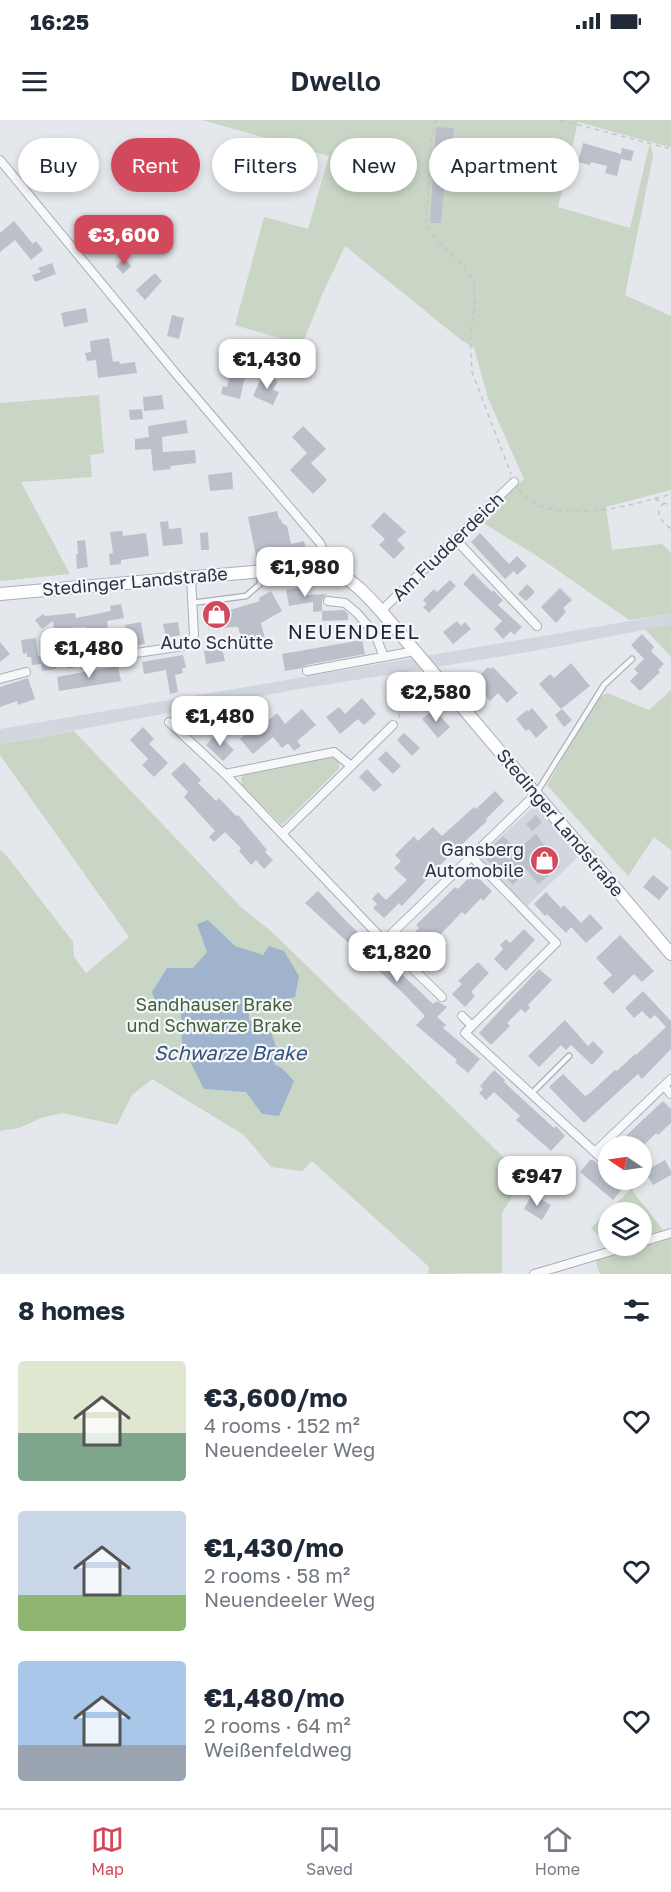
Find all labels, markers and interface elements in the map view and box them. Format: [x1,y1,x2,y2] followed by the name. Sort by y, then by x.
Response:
[30,8,89,35] text: 16:25
[18,65,51,98] icon: menu
[290,65,381,97] text: Dwello
[620,65,653,98] icon: heart
[18,138,99,192] chip: Buy
[111,138,200,192] chip: Rent
[212,138,318,192] chip: Filters
[330,138,417,192] chip: New
[429,138,579,192] chip: Apartment
[75,215,173,266] pin: €3,600
[88,222,160,246] text: €3,600
[218,339,316,390] pin: €1,430
[233,346,301,370] text: €1,430
[387,487,508,605] street label: Am Fludderdeich
[256,547,354,598] pin: €1,980
[270,554,340,578] text: €1,980
[41,562,229,600] street label: Stedinger Landstraße
[201,598,233,630] shop icon: Auto Schütte
[288,619,420,643] district label: NEUENDEEL
[40,628,138,679] pin: €1,480
[160,631,274,653] place label: Auto Schütte
[54,635,124,659] text: €1,480
[387,672,485,723] pin: €2,580
[401,679,471,703] text: €2,580
[171,696,269,747] pin: €1,480
[185,703,255,727] text: €1,480
[493,744,629,901] street label: Stedinger Landstraße
[425,838,524,881] place label: Gansberg Automobile
[529,844,561,876] shop icon: Gansberg Automobile
[348,932,446,983] pin: €1,820
[363,939,431,963] text: €1,820
[127,993,301,1036] park label: Sandhauser Brake und Schwarze Brake
[154,1040,308,1064] water label: Schwarze Brake
[598,1136,652,1190] north arrow
[598,1136,652,1256] map controls
[501,1156,573,1207] pin: €947
[512,1163,562,1187] text: €947
[598,1202,652,1256] button: layers
[620,1294,653,1327] icon: filters
[18,1295,125,1326] text: 8 homes
[204,1382,348,1413] text: €3,600/mo
[66,1385,138,1457] icon: home
[620,1405,653,1438] icon: heart
[204,1413,360,1437] text: 4 rooms · 152 m²
[204,1437,375,1461] text: Neuendeeler Weg
[204,1532,344,1563] text: €1,430/mo
[66,1535,138,1607] icon: home
[620,1555,653,1588] icon: heart
[204,1563,350,1587] text: 2 rooms · 58 m²
[204,1587,375,1611] text: Neuendeeler Weg
[204,1682,345,1713] text: €1,480/mo
[66,1685,138,1757] icon: home
[620,1705,653,1738] icon: heart
[204,1713,351,1737] text: 2 rooms · 64 m²
[204,1737,352,1761] text: Weißenfeldweg
[91,1823,124,1879] tab: Map
[306,1823,353,1879] tab: Saved
[535,1823,580,1879] tab: Home

